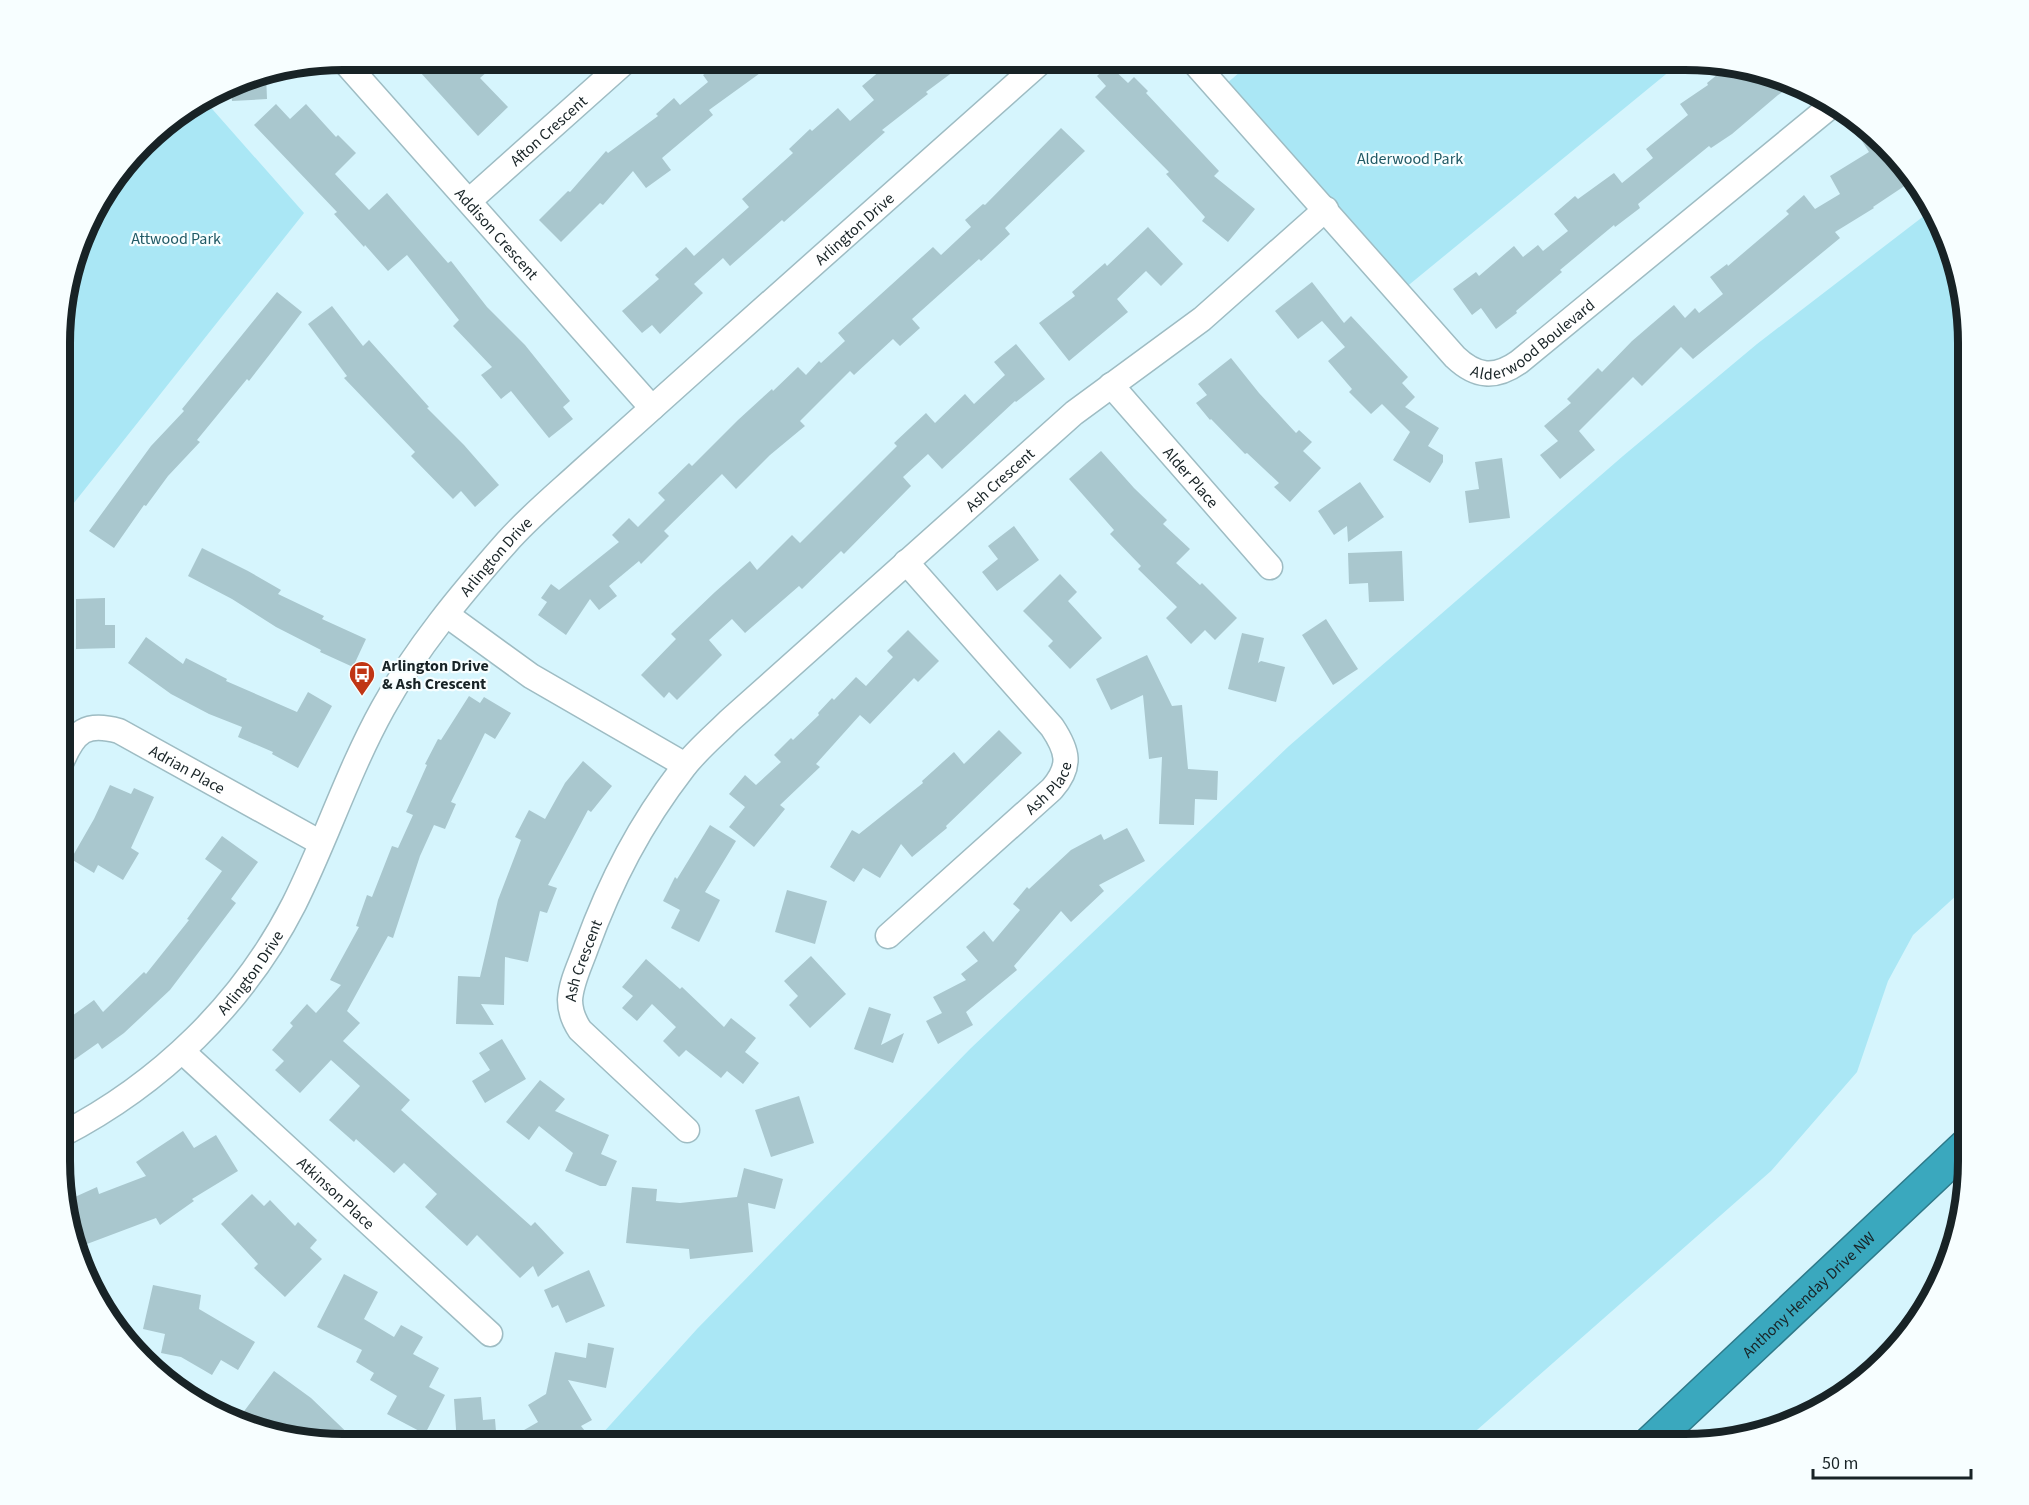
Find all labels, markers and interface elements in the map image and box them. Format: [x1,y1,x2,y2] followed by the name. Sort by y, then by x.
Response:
[505,90,593,172] street label: Afton Crescent
[1357,148,1463,170] park label: Alderwood Park
[450,183,543,285] street label: Addison Crescent
[810,188,899,271] street label: Arlington Drive
[131,228,221,250] park label: Attwood Park
[1468,294,1600,386] street label: Alderwood Boulevard
[1158,442,1223,513] street label: Alder Place
[961,443,1040,517] street label: Ash Crescent
[455,512,537,601] street label: Arlington Drive
[381,655,489,695] place label: Arlington Drive & Ash Crescent
[347,659,377,697] bus stop icon: Arlington Drive & Ash Crescent
[145,740,229,800] street label: Adrian Place
[1021,760,1078,820] street label: Ash Place
[560,916,608,1003] street label: Ash Crescent
[213,926,289,1020] street label: Arlington Drive
[292,1152,379,1235] street label: Atkinson Place
[1738,1227,1881,1363] street label: Anthony Henday Drive NW
[1813,1442,1970,1480] scale bar
[1822,1451,1858,1476] text: 50 m

